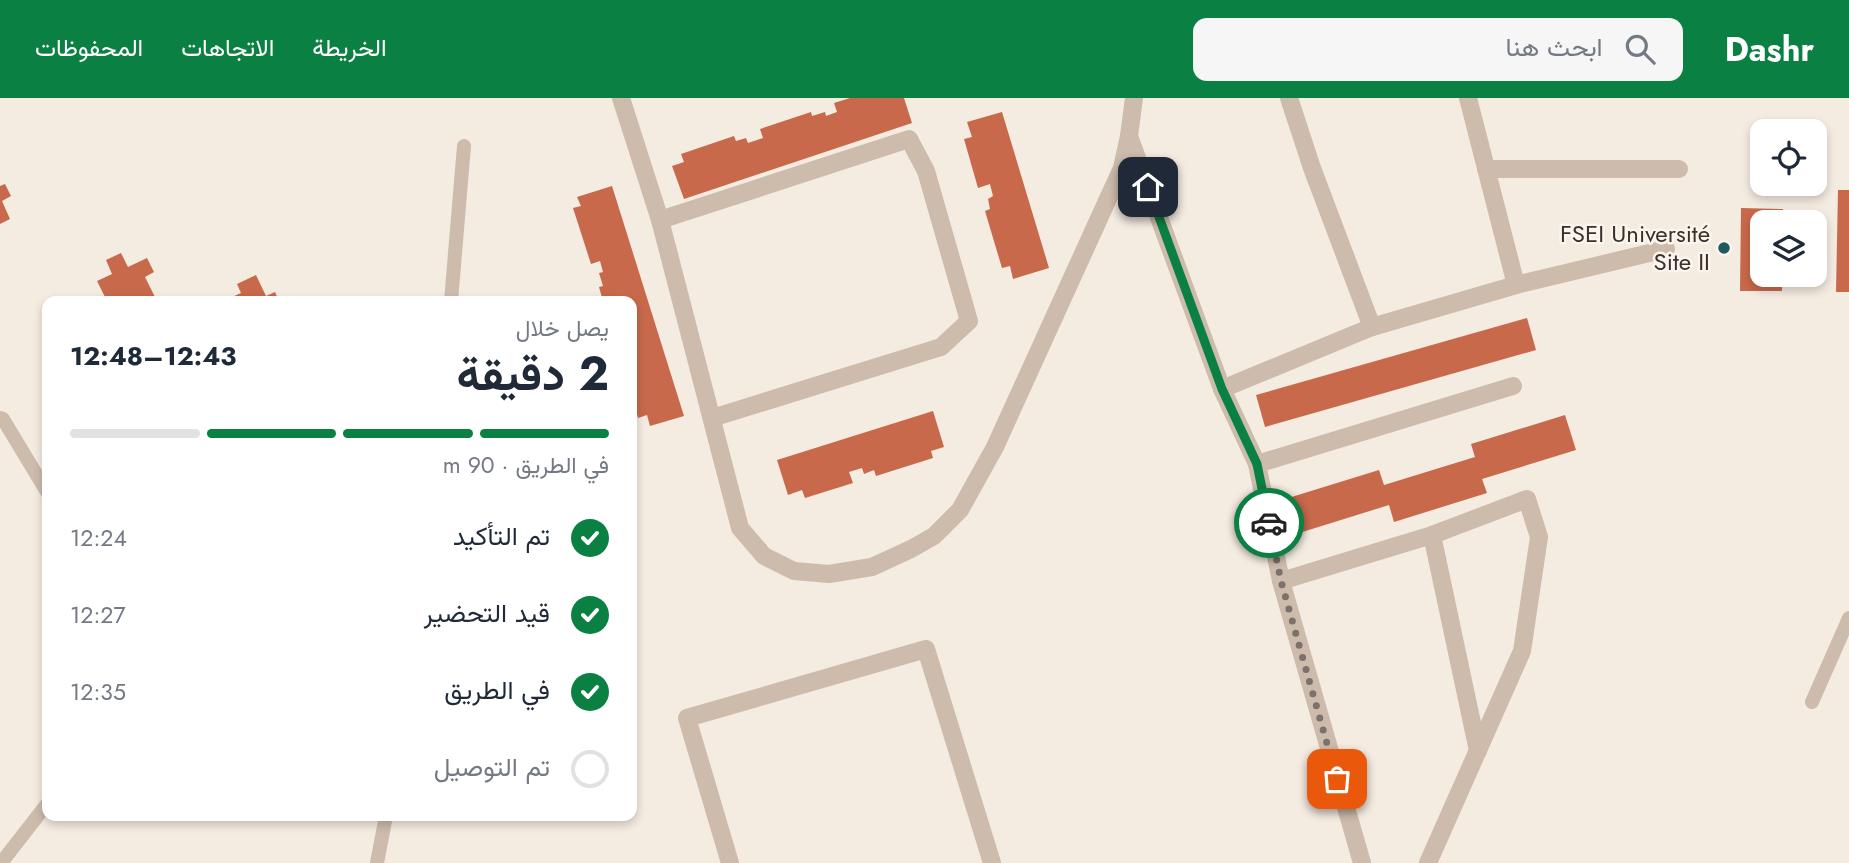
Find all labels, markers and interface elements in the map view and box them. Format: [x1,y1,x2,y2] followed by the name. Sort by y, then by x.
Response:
[1193,18,1683,81] search box
[1725,26,1814,73] text: Dashr
[1506,28,1603,66] text: ابحث هنا
[35,30,143,65] text: المحفوظات
[181,30,274,65] text: الاتجاهات
[312,30,387,65] text: الخريطة
[1621,30,1659,68] icon: search
[1750,119,1827,287] map controls
[1750,119,1827,196] button: locate
[1118,157,1178,217] pin
[1129,168,1167,206] icon: home
[1750,210,1827,287] button: layers
[1560,216,1710,279] place label: FSEI Université Site II
[1716,240,1732,256] marker: FSEI Université Site II
[516,311,609,345] text: يصل خلال
[70,337,236,375] text: 12:43–12:48
[457,341,609,407] text: 2 دقيقة
[443,448,609,482] text: في الطريق · 90 m
[1234,488,1304,558] courier
[1250,504,1288,542] icon: car
[453,517,550,555] text: تم التأكيد
[571,519,609,557] icon: check
[70,521,127,555] text: 12:24
[424,594,550,632] text: قيد التحضير
[571,596,609,634] icon: check
[70,598,126,632] text: 12:27
[444,671,550,709] text: في الطريق
[571,673,609,711] icon: check
[70,675,126,709] text: 12:35
[434,748,550,786] text: تم التوصيل
[1307,749,1367,809] pin
[1318,760,1356,798] icon: bag

